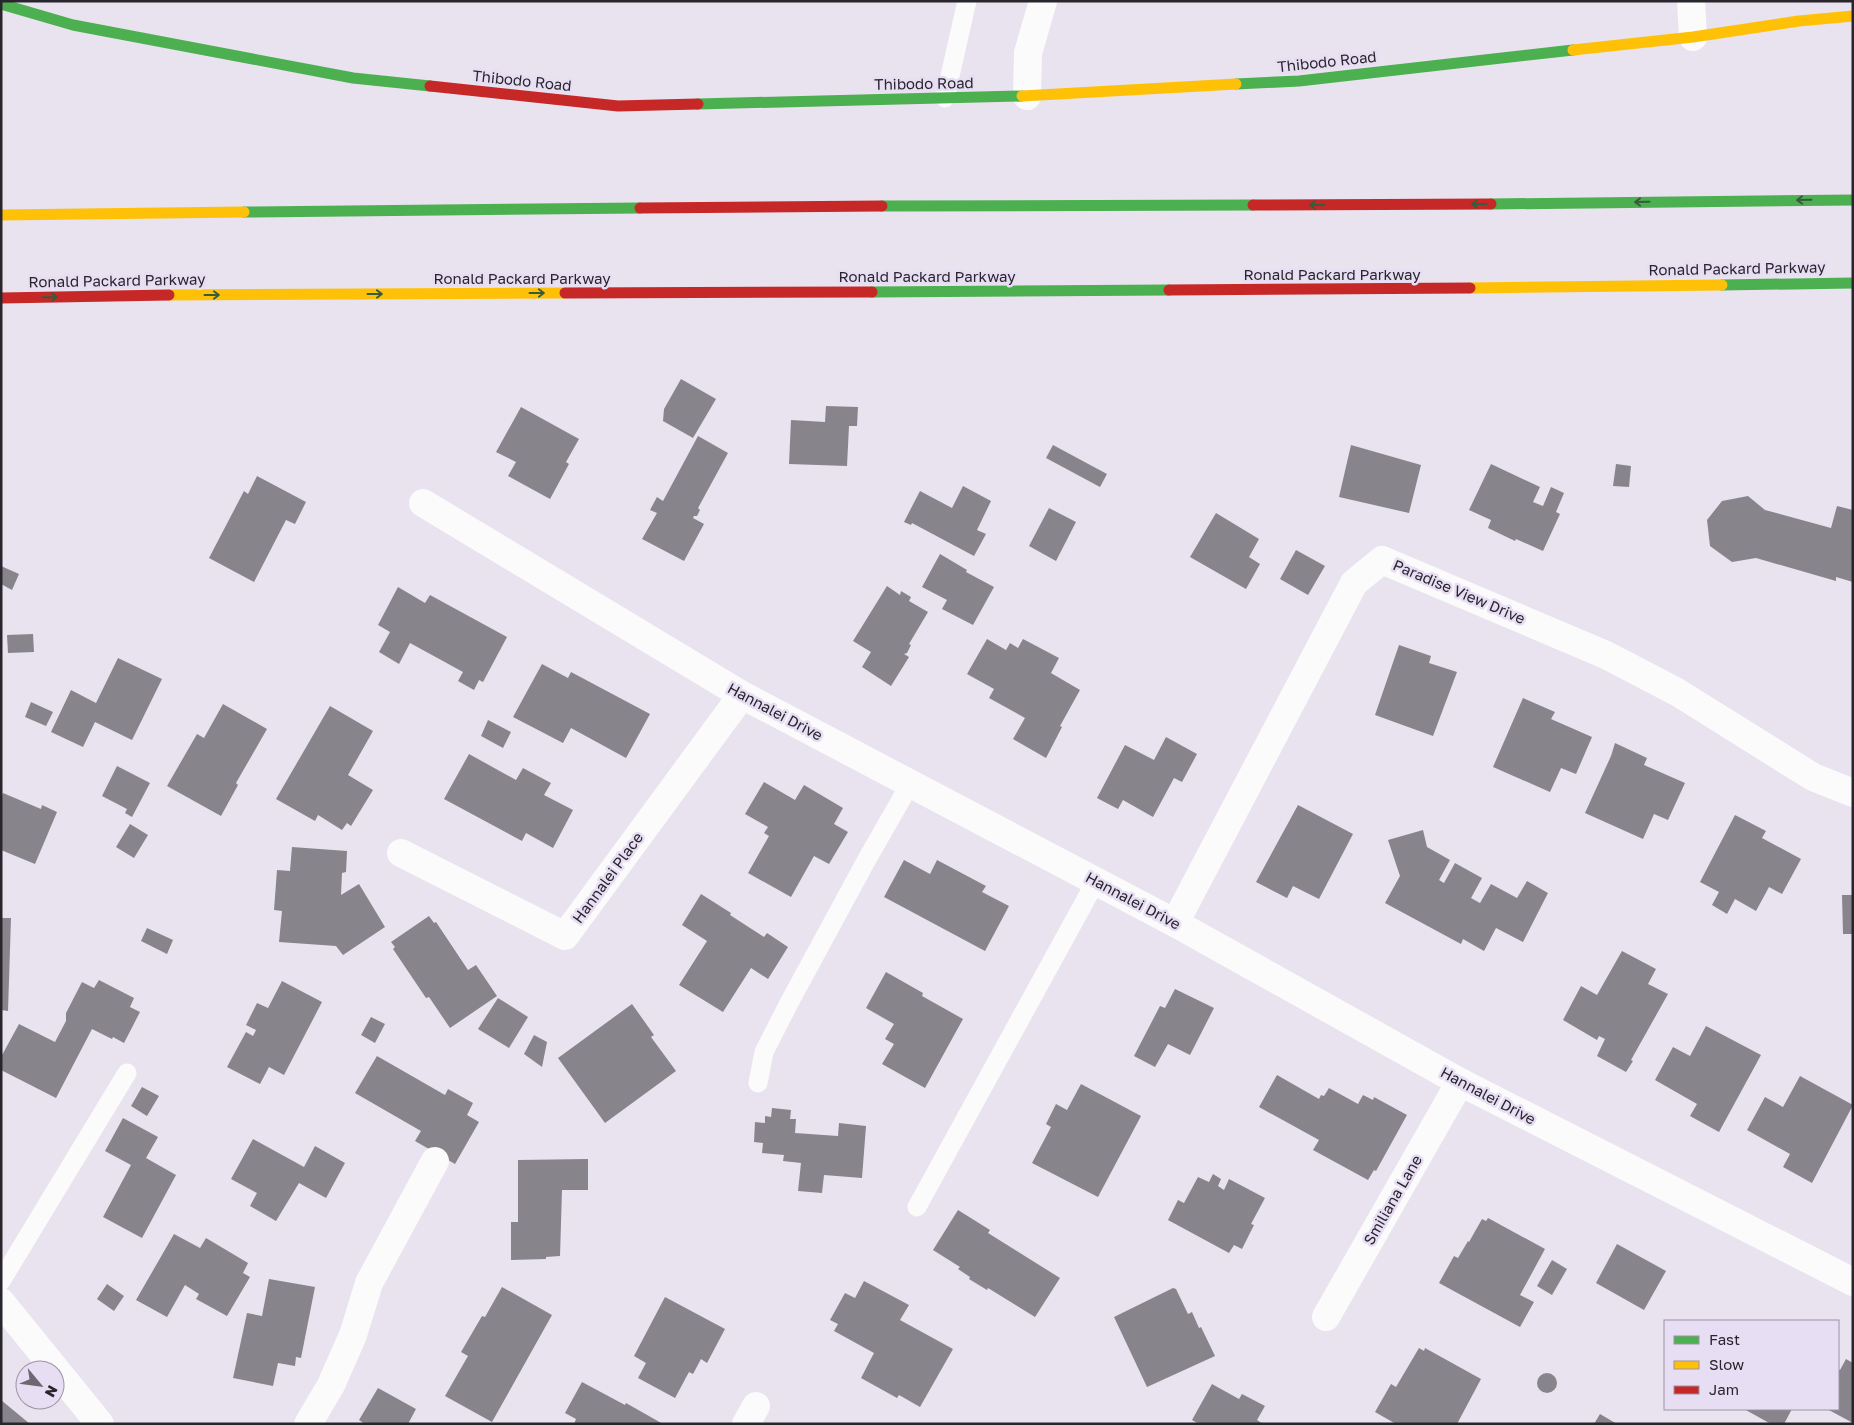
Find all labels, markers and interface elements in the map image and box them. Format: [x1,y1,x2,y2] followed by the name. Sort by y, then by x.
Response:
[1276,47,1377,75] street label: Thibodo Road
[472,66,573,94] street label: Thibodo Road
[874,73,974,93] street label: Thibodo Road
[1796,195,1812,205] one-way arrow
[1634,197,1650,207] one-way arrow
[1471,199,1488,209] one-way arrow
[1309,200,1325,210] one-way arrow
[1648,257,1826,279] street label: Ronald Packard Parkway
[1243,265,1421,283] street label: Ronald Packard Parkway
[838,267,1016,285] street label: Ronald Packard Parkway
[28,269,206,291] street label: Ronald Packard Parkway
[433,269,611,287] street label: Ronald Packard Parkway
[529,288,545,298] one-way arrow
[366,289,383,299] one-way arrow
[204,290,220,300] one-way arrow
[42,292,58,302] one-way arrow
[1391,555,1528,627] street label: Paradise View Drive
[725,679,826,744] street label: Hannalei Drive
[568,828,646,926] street label: Hannalei Place
[1083,868,1184,933] street label: Hannalei Drive
[1438,1063,1539,1128] street label: Hannalei Drive
[1359,1151,1425,1248] street label: Smiliana Lane
[1664,1320,1839,1410] legend
[1709,1330,1740,1348] text: Fast
[1709,1355,1744,1373] text: Slow
[15,1360,65,1410] north arrow
[1709,1380,1739,1398] text: Jam
[42,1383,62,1400] text: N

